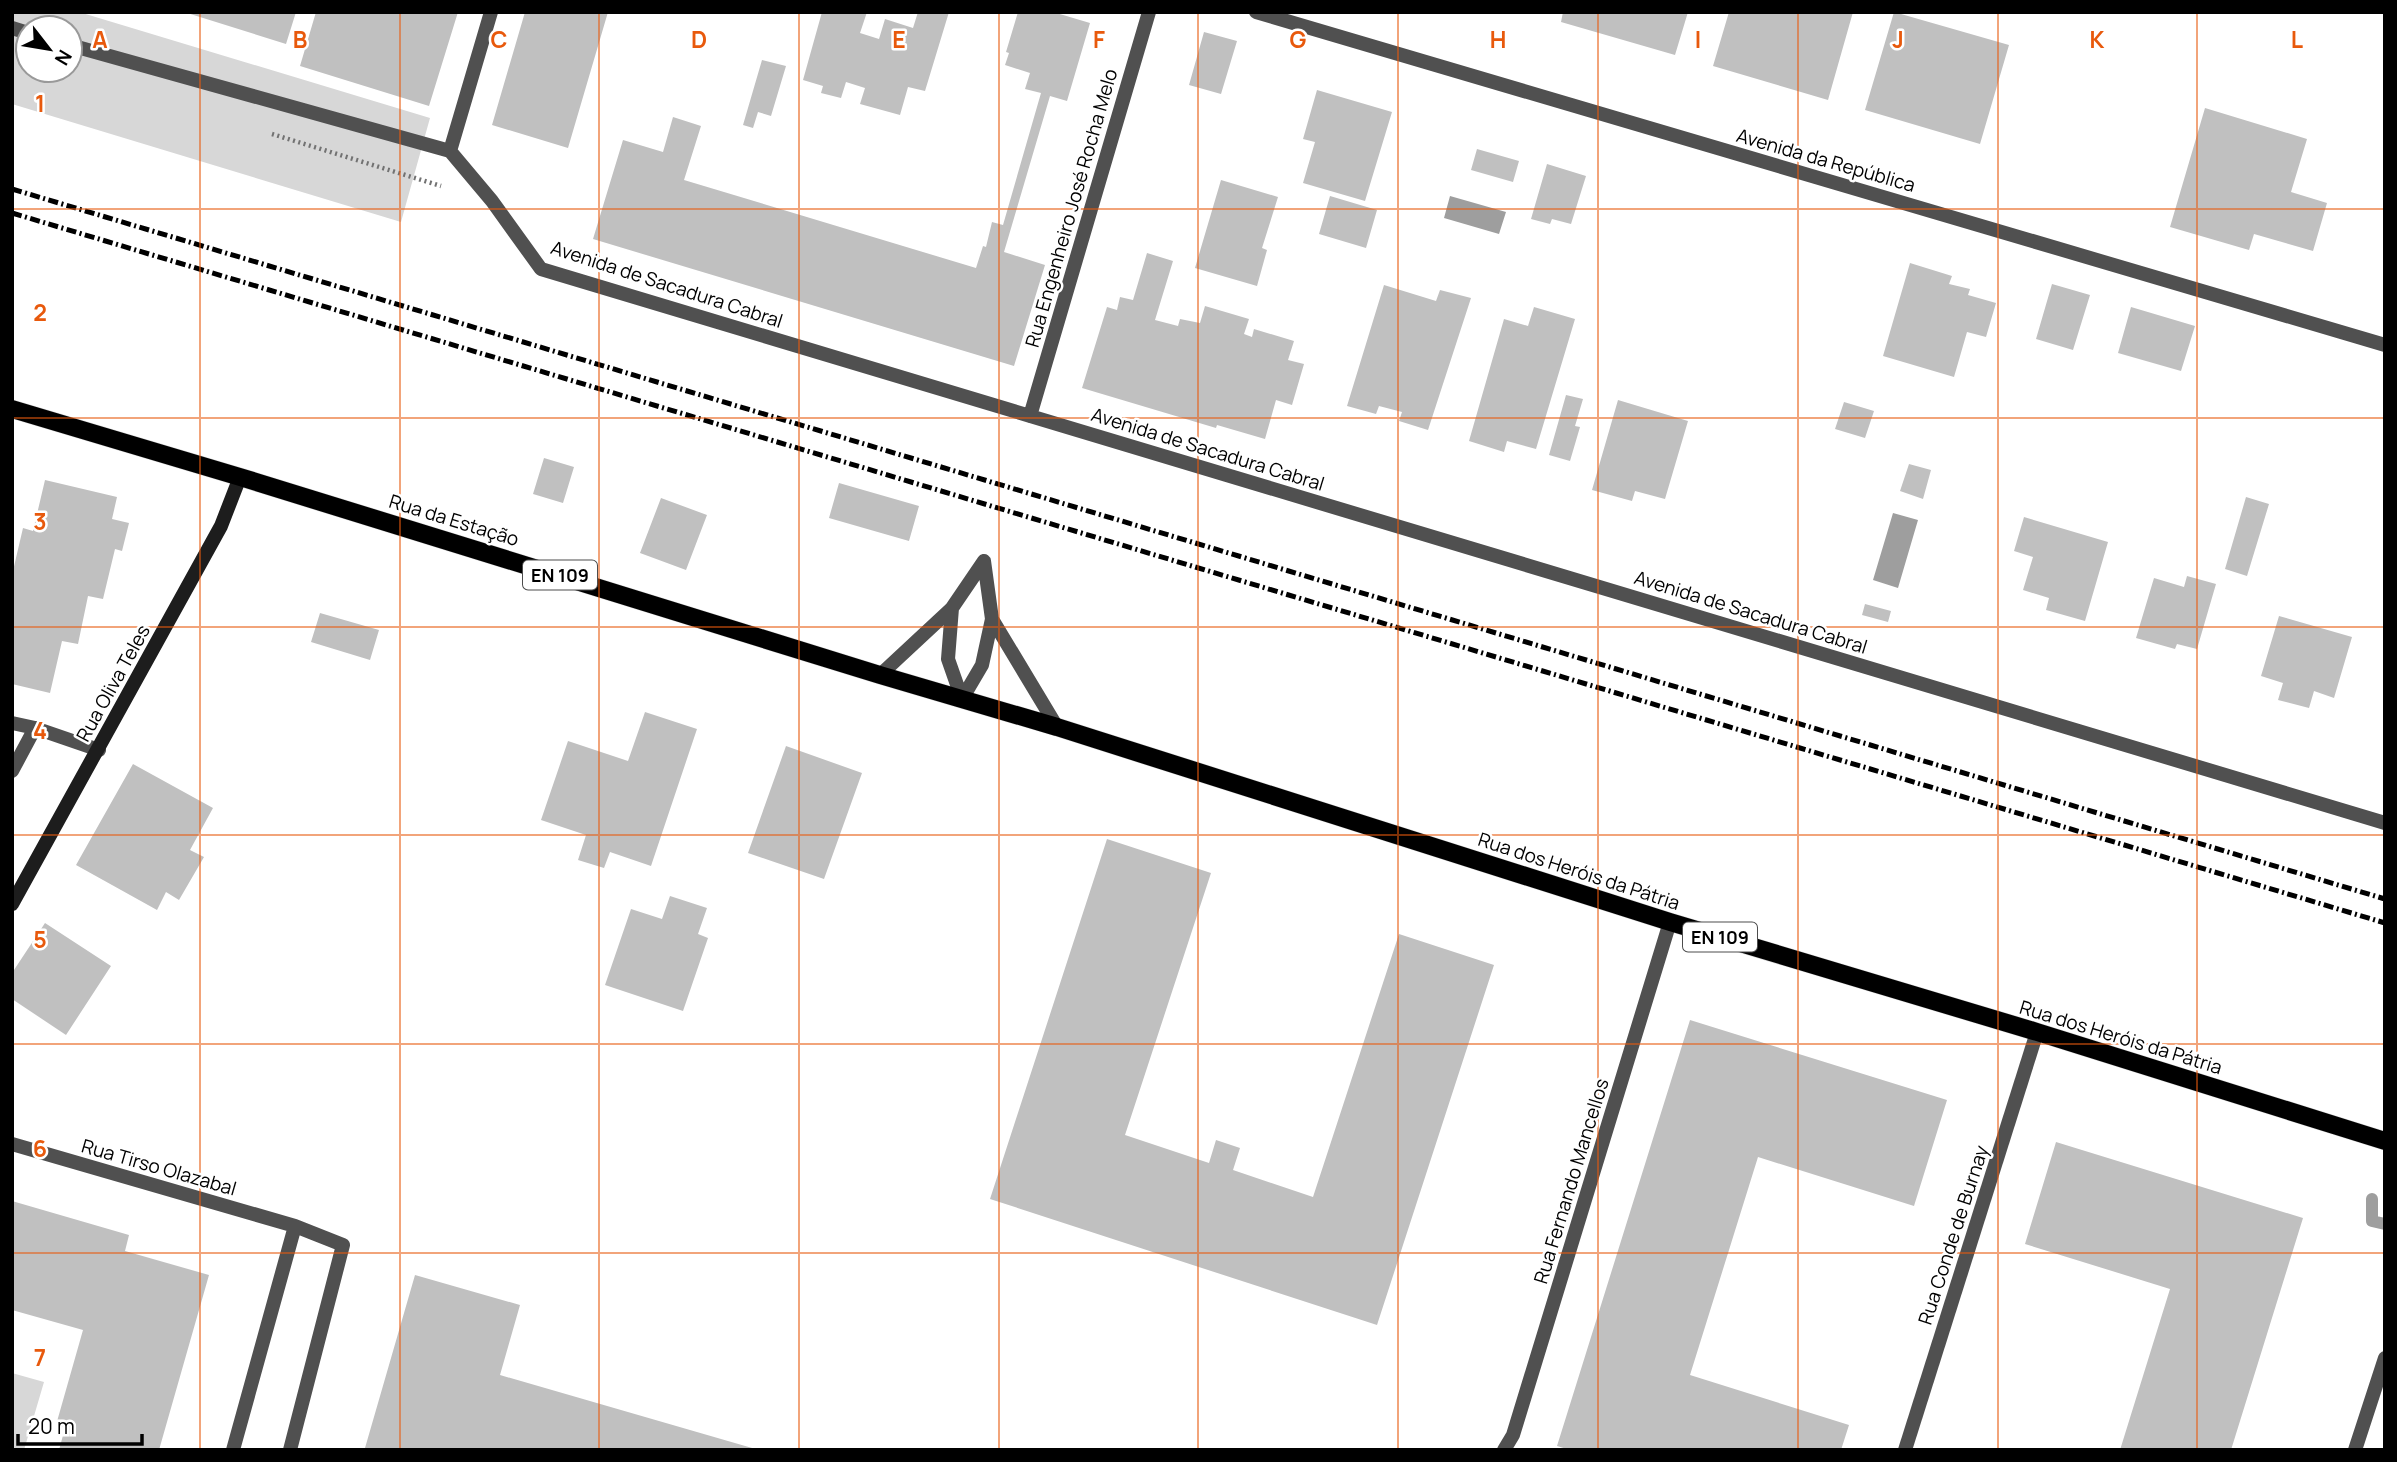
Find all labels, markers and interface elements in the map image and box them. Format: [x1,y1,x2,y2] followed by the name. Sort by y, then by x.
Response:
[14,14,84,84] north arrow
[92,23,108,55] text: A
[293,23,307,55] text: B
[491,23,508,55] text: C
[691,23,707,55] text: D
[892,23,906,55] text: E
[1093,23,1105,55] text: F
[1290,23,1307,55] text: G
[1490,23,1506,55] text: H
[1695,23,1701,55] text: I
[1892,23,1904,55] text: J
[2090,23,2105,55] text: K
[2291,23,2303,55] text: L
[49,45,78,70] text: N
[1019,66,1123,350] street label: Rua Engenheiro José Rocha Melo
[35,87,45,119] text: 1
[1734,122,1918,198] street label: Avenida da República
[548,234,786,334] street label: Avenida de Sacadura Cabral
[33,296,47,328] text: 2
[1088,401,1328,497] street label: Avenida de Sacadura Cabral
[386,488,522,552] street label: Rua da Estação
[33,505,47,537] text: 3
[523,560,597,590] road number: EN 109
[1631,564,1871,660] street label: Avenida de Sacadura Cabral
[70,620,156,746] street label: Rua Oliva Teles
[33,714,47,746] text: 4
[1475,826,1683,916] street label: Rua dos Heróis da Pátria
[1683,922,1757,952] road number: EN 109
[33,923,47,955] text: 5
[2016,994,2226,1080] street label: Rua dos Heróis da Pátria
[1527,1075,1615,1287] street label: Rua Fernando Mancellos
[33,1132,47,1164] text: 6
[79,1132,239,1202] street label: Rua Tirso Olazabal
[1912,1142,1994,1328] street label: Rua Conde de Burnay
[34,1341,46,1373] text: 7
[18,1402,142,1446] scale bar
[28,1412,75,1440] text: 20 m

